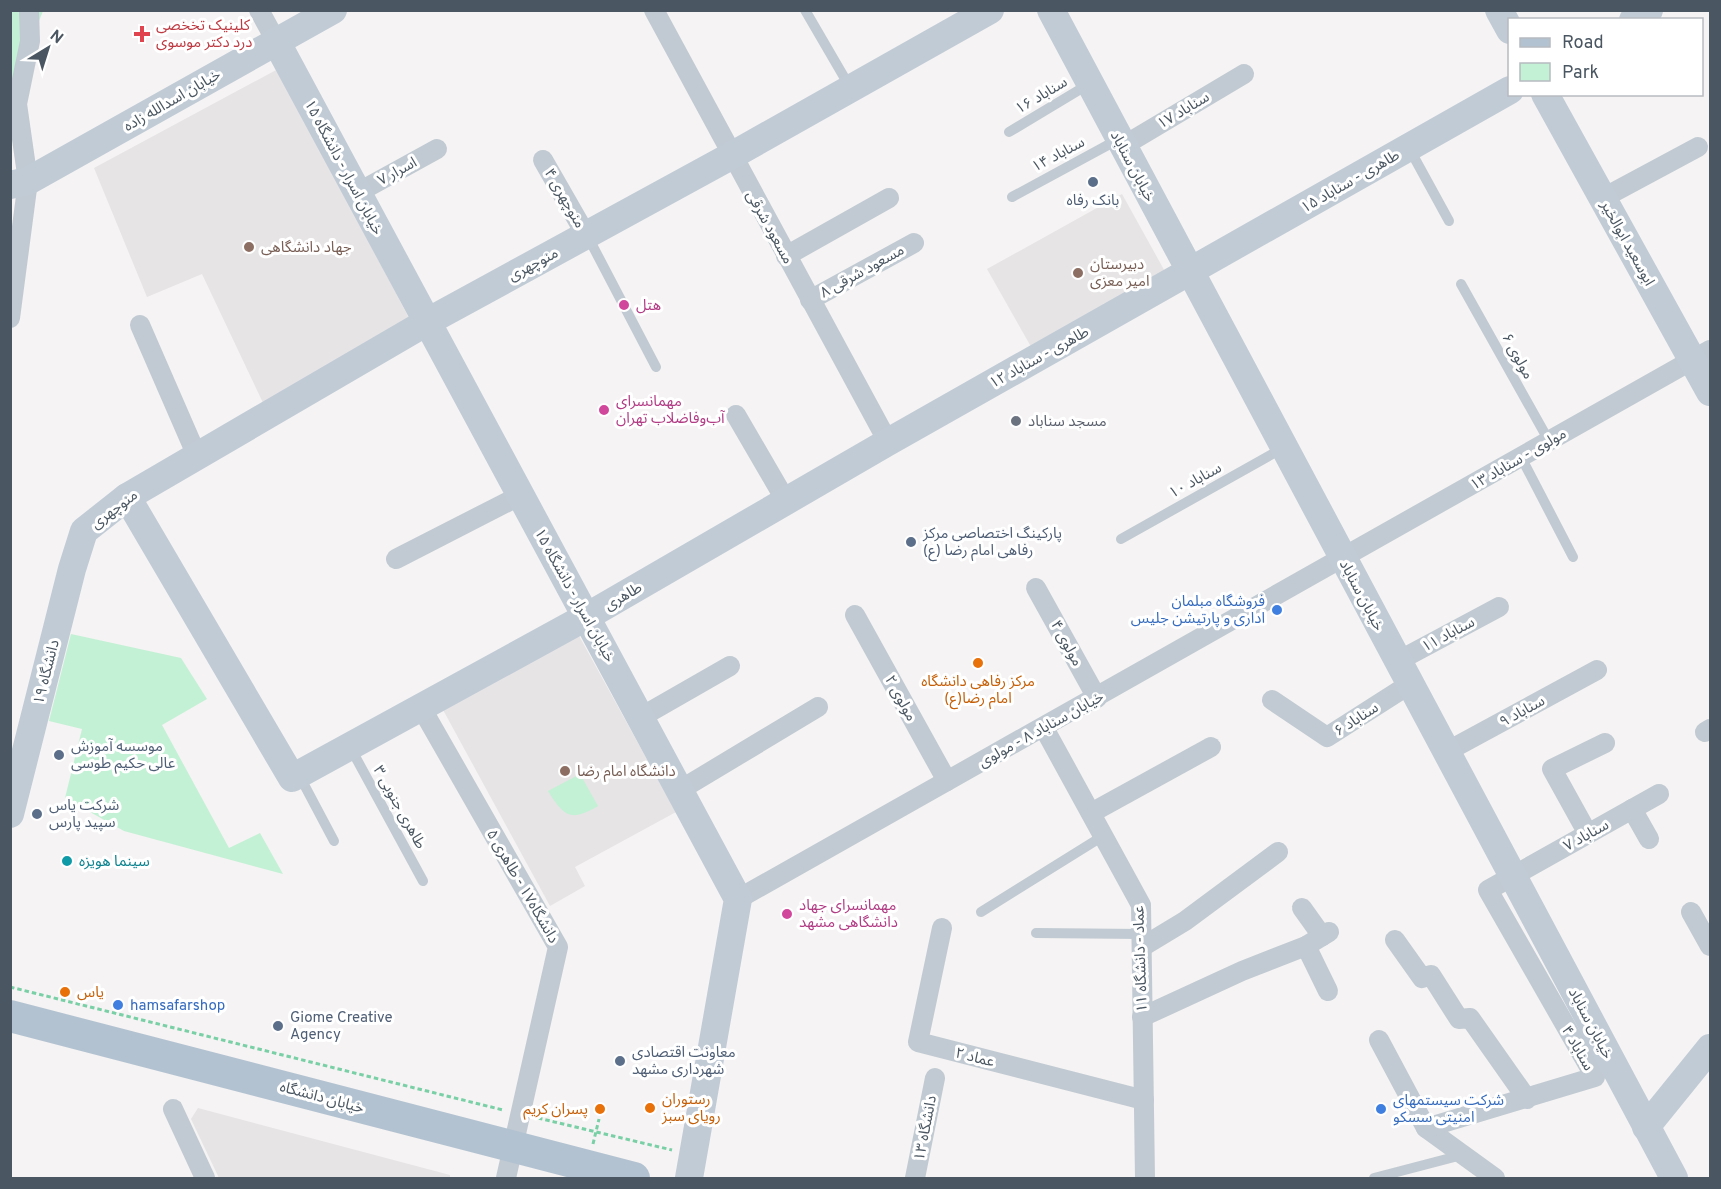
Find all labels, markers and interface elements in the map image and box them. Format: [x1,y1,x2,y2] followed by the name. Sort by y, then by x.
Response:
[156,17,252,53] place label: کلینیک تخخصی درد دکتر موسوی
[18,18,78,78] north arrow
[1508,18,1703,96] legend
[133,25,151,43] marker: کلینیک تخخصی درد دکتر موسوی
[45,26,67,49] text: N
[1562,32,1604,55] text: Road
[1562,62,1599,85] text: Park
[121,66,225,137] street label: خیابان اسدالله زاده
[1012,73,1072,119] street label: سناباد ۱۶
[1154,88,1214,134] street label: سناباد ۱۷
[299,97,386,239] street label: خیابان اسرار - دانشگاه ۱۵
[1105,128,1158,206] street label: خیابان سناباد
[1029,133,1089,177] street label: سناباد ۱۴
[1298,146,1404,218] street label: طاهری - سناباد ۱۵
[375,154,421,191] street label: اسرار ۷
[539,165,588,232] street label: منوچهری ۴
[1086,175,1100,189] marker: بانک رفاه
[741,188,797,268] street label: مسعود شرقی
[1067,192,1119,211] place label: بانک رفاه
[1595,197,1658,290] street label: ابوسعید ابوالخیر
[261,239,352,258] place label: جهاد دانشگاهی
[242,240,256,254] marker: جهاد دانشگاهی
[817,241,908,303] street label: مسعود شرقی ۸
[505,244,562,286] street label: منوچهری
[1090,256,1150,292] place label: دبیرستان امیر معزی
[1071,266,1085,280] marker: دبیرستان امیر معزی
[636,297,661,316] place label: هتل
[617,298,631,312] marker: هتل
[987,323,1093,394] street label: طاهری - سناباد ۱۲
[1496,330,1537,383] street label: مولوی ۶
[616,393,725,429] place label: مهمانسرای آب‌و‌فاضلاب تهران
[597,403,611,417] marker: مهمانسرای آب‌و‌فاضلاب تهران
[1028,413,1107,432] place label: مسجد سناباد
[1009,414,1023,428] marker: مسجد سناباد
[1467,425,1570,496] street label: مولوی - سناباد ۱۳
[1166,459,1226,504] street label: سناباد ۱۰
[88,486,142,534] street label: منوچهری
[529,525,618,666] street label: خیابان اسرار - دانشگاه ۱۵
[922,525,1062,562] place label: پارکینگ اختصاصی مرکز رفاهی امام رضا (ع)
[904,535,918,549] marker: پارکینگ اختصاصی مرکز رفاهی امام رضا (ع)
[1334,557,1387,635] street label: خیابان سناباد
[601,579,646,616] street label: طاهری
[1131,593,1265,629] place label: فروشگاه مبلمان اداری و پارتیشن جلیس
[1270,603,1284,617] marker: فروشگاه مبلمان اداری و پارتیشن جلیس
[1419,613,1479,657] street label: سناباد ۱۱
[1045,617,1086,670] street label: مولوی ۴
[30,638,65,707] street label: دانشگاه ۱۹
[971,656,985,670] marker: مرکز رفاهی دانشگاه امام رضا(ع)
[879,672,920,725] street label: مولوی ۲
[921,673,1035,710] place label: مرکز رفاهی دانشگاه امام رضا(ع)
[976,688,1108,773] street label: خیابان سناباد ۸ - مولوی
[1497,692,1549,732] street label: سناباد ۹
[1331,699,1383,742] street label: سناباد ۶
[71,738,176,774] place label: موسسه آموزش عالی حکیم طوسی
[52,748,66,762] marker: موسسه آموزش عالی حکیم طوسی
[368,763,429,853] street label: طاهری جنوبی ۳
[577,763,676,782] place label: دانشگاه امام رضا
[558,764,572,778] marker: دانشگاه امام رضا
[49,797,119,833] place label: شرکت یاس سپید پارس
[30,807,44,821] marker: شرکت یاس سپید پارس
[1561,816,1613,856] street label: سناباد ۷
[481,826,562,947] street label: دانشگاه۱۷ - طاهری ۵
[79,853,150,872] place label: سینما هویزه
[60,854,74,868] marker: سینما هویزه
[799,897,898,933] place label: مهمانسرای جهاد دانشگاهی مشهد
[1130,905,1153,1013] street label: عماد - دانشگاه ۱۱
[780,907,794,921] marker: مهمانسرای جهاد دانشگاهی مشهد
[77,984,104,1003] place label: یاس
[58,985,72,999] marker: یاس
[1563,985,1616,1063] street label: خیابان سناباد
[130,997,225,1016] place label: hamsafarshop
[111,998,125,1012] marker: hamsafarshop
[290,1009,393,1045] place label: Giome Creative Agency
[271,1019,285,1033] marker: Giome Creative Agency
[1556,1023,1597,1075] street label: سناباد ۴
[632,1044,736,1080] place label: معاونت اقتصادی شهرداری مشهد
[953,1044,997,1073] street label: عماد ۲
[613,1054,627,1068] marker: معاونت اقتصادی شهرداری مشهد
[277,1078,366,1119] street label: خیابان دانشگاه
[661,1091,721,1127] place label: رستوران رویای سبز
[1393,1092,1504,1128] place label: شرکت سیستمهای امنیتی سسکو
[911,1094,942,1163] street label: دانشگاه ۱۳
[523,1101,588,1120] place label: پسران کریم
[643,1101,657,1115] marker: رستوران رویای سبز
[593,1102,607,1116] marker: پسران کریم
[1374,1102,1388,1116] marker: شرکت سیستمهای امنیتی سسکو

